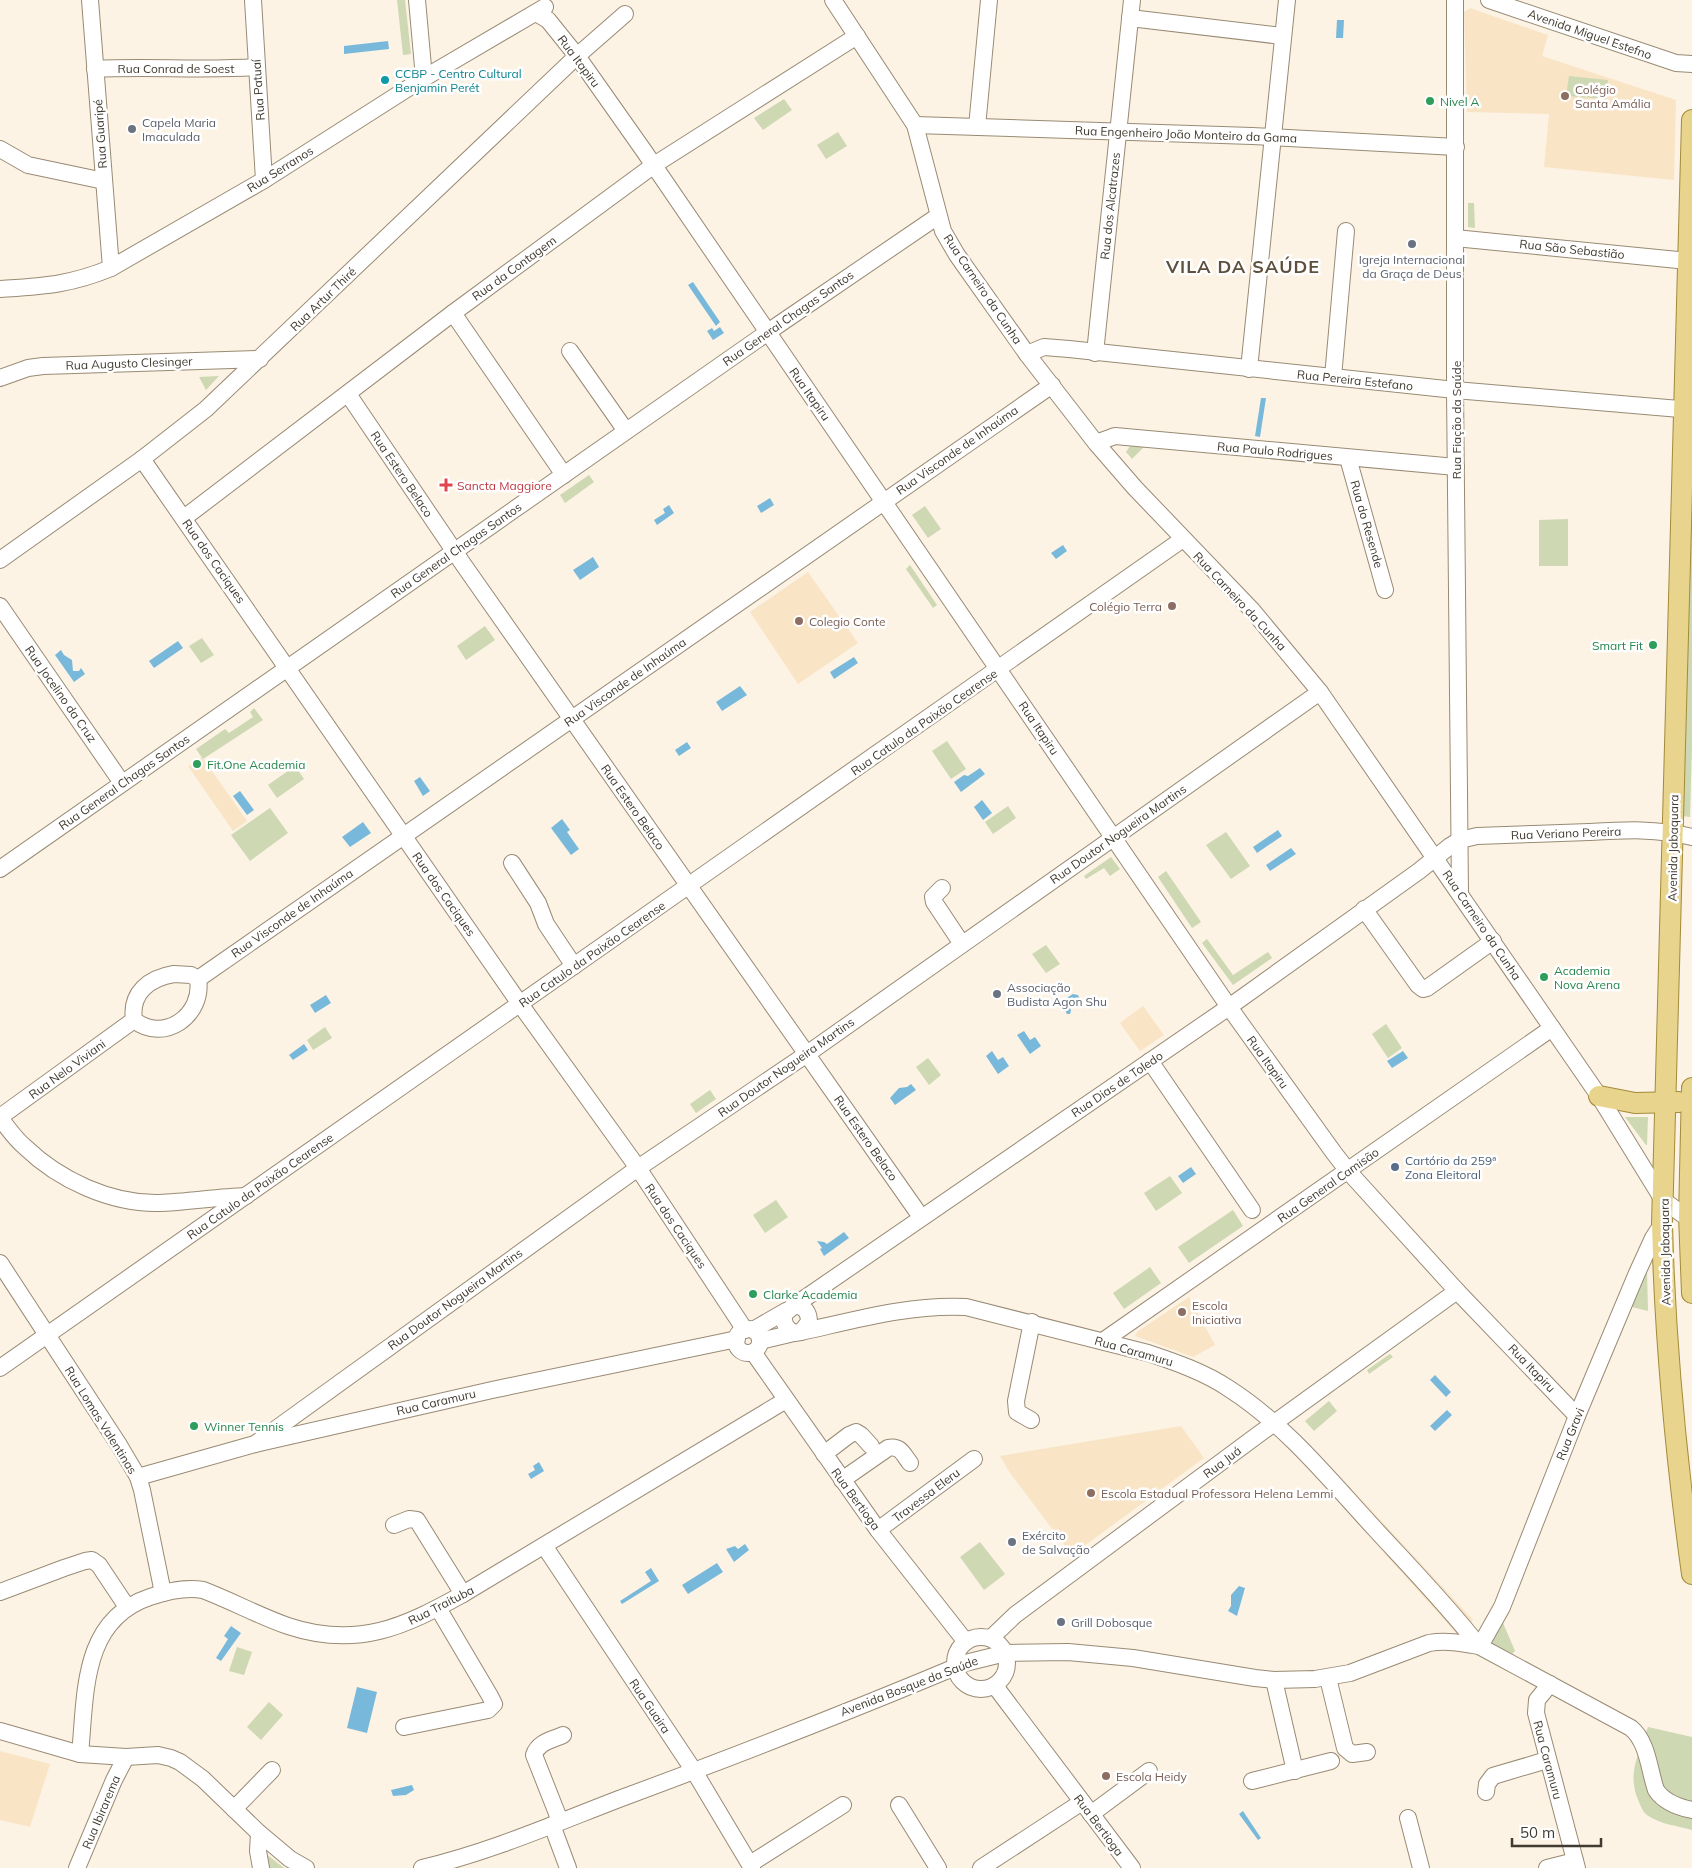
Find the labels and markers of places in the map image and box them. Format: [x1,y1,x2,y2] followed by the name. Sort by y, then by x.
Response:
[395,66,522,95] place label: CCBP - Centro Cultural Benjamin Perét
[379,74,391,86] marker: CCBP - Centro Cultural Benjamin Perét
[1575,82,1651,111] place label: Colégio Santa Amália
[1559,90,1571,102] marker: Colégio Santa Amália
[1440,94,1480,109] place label: Nivel A
[1424,95,1436,107] marker: Nivel A
[142,115,216,144] place label: Capela Maria Imaculada
[126,123,138,135] marker: Capela Maria Imaculada
[1406,238,1418,250] marker: Igreja Internacional da Graça de Deus
[1359,252,1465,281] place label: Igreja Internacional da Graça de Deus
[439,478,453,492] marker: Sancta Maggiore
[457,478,552,493] place label: Sancta Maggiore
[1089,599,1162,614] place label: Colégio Terra
[1166,600,1178,612] marker: Colégio Terra
[809,614,885,629] place label: Colegio Conte
[793,615,805,627] marker: Colegio Conte
[1592,638,1643,653] place label: Smart Fit
[1647,639,1659,651] marker: Smart Fit
[207,757,305,772] place label: Fit.One Academia
[191,758,203,770] marker: Fit.One Academia
[1554,963,1620,992] place label: Academia Nova Arena
[1538,971,1550,983] marker: Academia Nova Arena
[1007,980,1107,1009] place label: Associação Budista Agon Shu
[991,988,1003,1000] marker: Associação Budista Agon Shu
[1405,1153,1496,1182] place label: Cartório da 259ª Zona Eleitoral
[1389,1161,1401,1173] marker: Cartório da 259ª Zona Eleitoral
[763,1287,857,1302] place label: Clarke Academia
[747,1288,759,1300] marker: Clarke Academia
[1192,1298,1242,1327] place label: Escola Iniciativa
[1176,1306,1188,1318] marker: Escola Iniciativa
[204,1419,284,1434] place label: Winner Tennis
[188,1420,200,1432] marker: Winner Tennis
[1101,1486,1333,1501] place label: Escola Estadual Professora Helena Lemmi
[1085,1487,1097,1499] marker: Escola Estadual Professora Helena Lemmi
[1022,1528,1090,1557] place label: Exército de Salvação
[1006,1536,1018,1548] marker: Exército de Salvação
[1071,1615,1152,1630] place label: Grill Dobosque
[1055,1616,1067,1628] marker: Grill Dobosque
[1116,1769,1188,1784] place label: Escola Heidy
[1100,1770,1112,1782] marker: Escola Heidy

